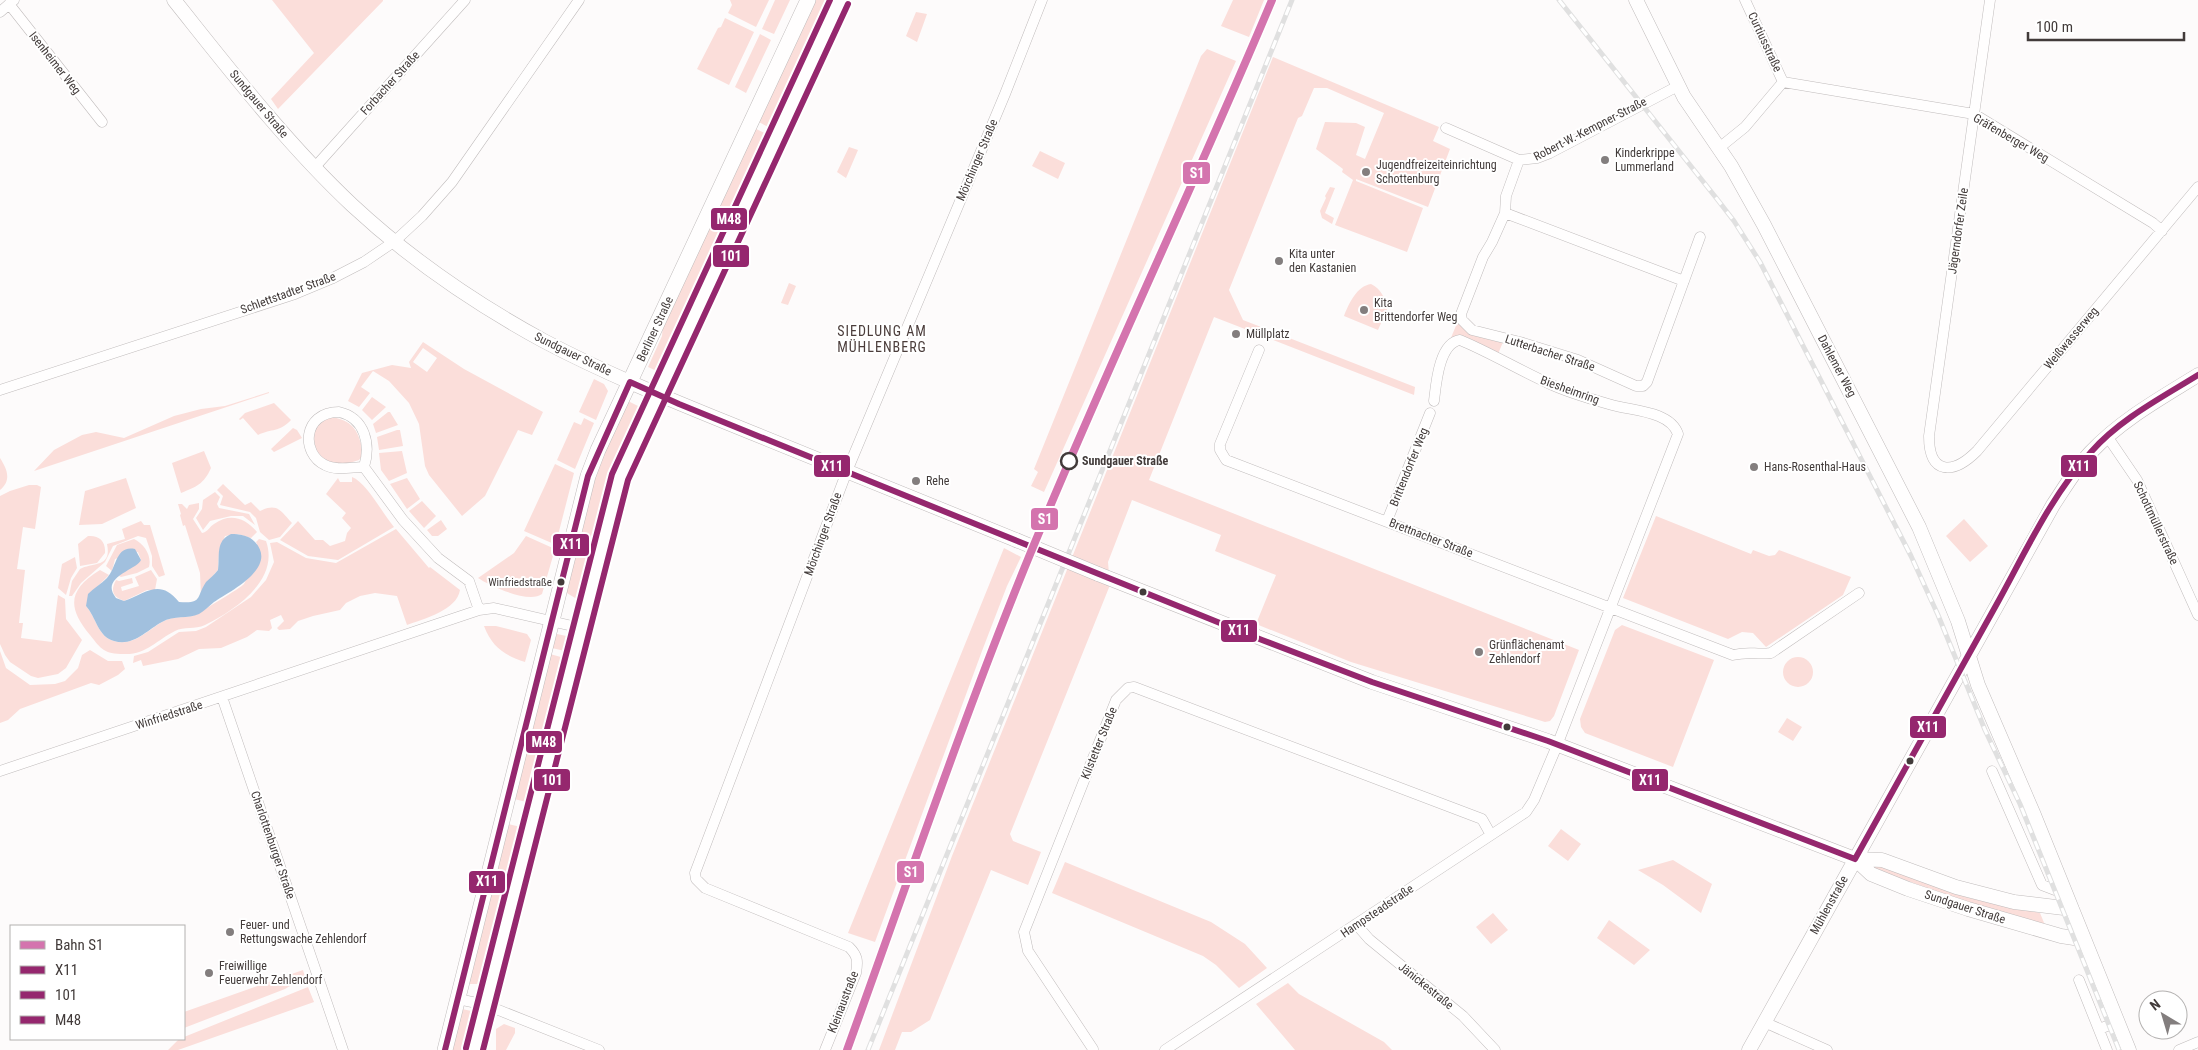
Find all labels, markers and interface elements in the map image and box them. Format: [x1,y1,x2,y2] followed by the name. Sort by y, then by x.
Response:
[1745,10,1785,74] street label: Curtiusstraße
[2028,10,2184,42] scale bar
[2036,18,2073,36] text: 100 m
[26,29,84,97] street label: Isenheimer Weg
[358,48,423,118] street label: Forbacher Straße
[227,67,292,141] street label: Sundgauer Straße
[1531,94,1649,164] street label: Robert-W.-Kempner-Straße
[1971,111,2051,165] street label: Gräfenberger Weg
[953,117,1001,203] street label: Mörchinger Straße
[1615,146,1675,174] place label: Kinderkrippe Lummerland
[1599,154,1611,166] marker: Kinderkrippe Lummerland
[1376,158,1497,186] place label: Jugendfreizeiteinrichtung Schottenburg
[1182,161,1211,185] line badge: S1
[1190,165,1204,181] text: S1
[1360,166,1372,178] marker: Jugendfreizeiteinrichtung Schottenburg
[1945,187,1971,275] street label: Jägerndorfer Zeile
[710,207,748,231] line badge: M48
[717,211,741,227] text: M48
[712,244,750,268] line badge: 101
[1289,247,1356,275] place label: Kita unter den Kastanien
[720,248,742,264] text: 101
[1273,255,1285,267] marker: Kita unter den Kastanien
[239,269,338,317] street label: Schlettstadter Straße
[634,294,676,364] street label: Berliner Straße
[1374,296,1457,324] place label: Kita Brittendorfer Weg
[1358,304,1370,316] marker: Kita Brittendorfer Weg
[2041,304,2101,372] street label: Weißwasserweg
[837,323,927,355] district label: SIEDLUNG AM MÜHLENBERG
[1246,327,1290,341] place label: Müllplatz
[1230,328,1242,340] marker: Müllplatz
[532,329,614,379] street label: Sundgauer Straße
[1503,332,1597,374] street label: Lutterbacher Straße
[1815,333,1859,400] street label: Dahlemer Weg
[1539,373,1601,407] street label: Biesheimring
[1387,426,1431,508] street label: Brittendorfer Weg
[1060,452,1078,470] marker: Sundgauer Straße
[813,454,851,478] line badge: X11
[1082,454,1169,468] place label: Sundgauer Straße
[2060,454,2098,478] line badge: X11
[821,458,843,474] text: X11
[2068,458,2090,474] text: X11
[1764,460,1866,474] place label: Hans-Rosenthal-Haus
[1748,461,1760,473] marker: Hans-Rosenthal-Haus
[926,474,950,488] place label: Rehe
[910,475,922,487] marker: Rehe
[2131,479,2182,567] street label: Schottmüllerstraße
[801,490,845,577] street label: Mörchinger Straße
[1030,507,1059,531] line badge: S1
[1038,511,1052,527] text: S1
[1387,516,1475,561] street label: Brettnacher Straße
[552,533,590,557] line badge: X11
[560,536,582,552] text: X11
[488,576,552,589] place label: Winfriedstraße
[556,577,566,587] marker: Winfriedstraße
[1138,587,1148,597] unlabelled marker
[1220,619,1258,643] line badge: X11
[1228,622,1250,638] text: X11
[1489,638,1565,666] place label: Grünflächenamt Zehlendorf
[1473,646,1485,658] marker: Grünflächenamt Zehlendorf
[134,697,205,732] street label: Winfriedstraße
[1078,704,1120,781] street label: Kilstetter Straße
[1909,715,1947,739] line badge: X11
[1917,719,1939,735] text: X11
[1502,722,1512,732] unlabelled marker
[525,730,563,754] line badge: M48
[532,734,556,750] text: M48
[1905,756,1915,766] unlabelled marker
[533,768,571,792] line badge: 101
[1631,768,1669,792] line badge: X11
[541,772,563,788] text: 101
[1639,772,1661,788] text: X11
[248,789,298,901] street label: Charlottenburger Straße
[896,860,925,884] line badge: S1
[904,864,918,880] text: S1
[468,870,506,894] line badge: X11
[476,873,498,889] text: X11
[1807,873,1851,937] street label: Mühlenstraße
[1338,881,1416,940] street label: Hampsteadstraße
[1923,887,2008,927] street label: Sundgauer Straße
[240,918,367,946] place label: Feuer- und Rettungswache Zehlendorf
[10,925,185,1040] legend
[224,926,236,938] marker: Feuer- und Rettungswache Zehlendorf
[55,936,104,954] text: Bahn S1
[219,959,323,987] place label: Freiwillige Feuerwehr Zehlendorf
[1396,960,1457,1013] street label: Jänickestraße
[55,961,78,979] text: X11
[203,967,215,979] marker: Freiwillige Feuerwehr Zehlendorf
[825,969,861,1035] street label: Kleinaustraße
[55,986,77,1004] text: 101
[2138,990,2188,1040] north arrow
[2147,996,2163,1014] text: N
[55,1011,81,1029] text: M48

